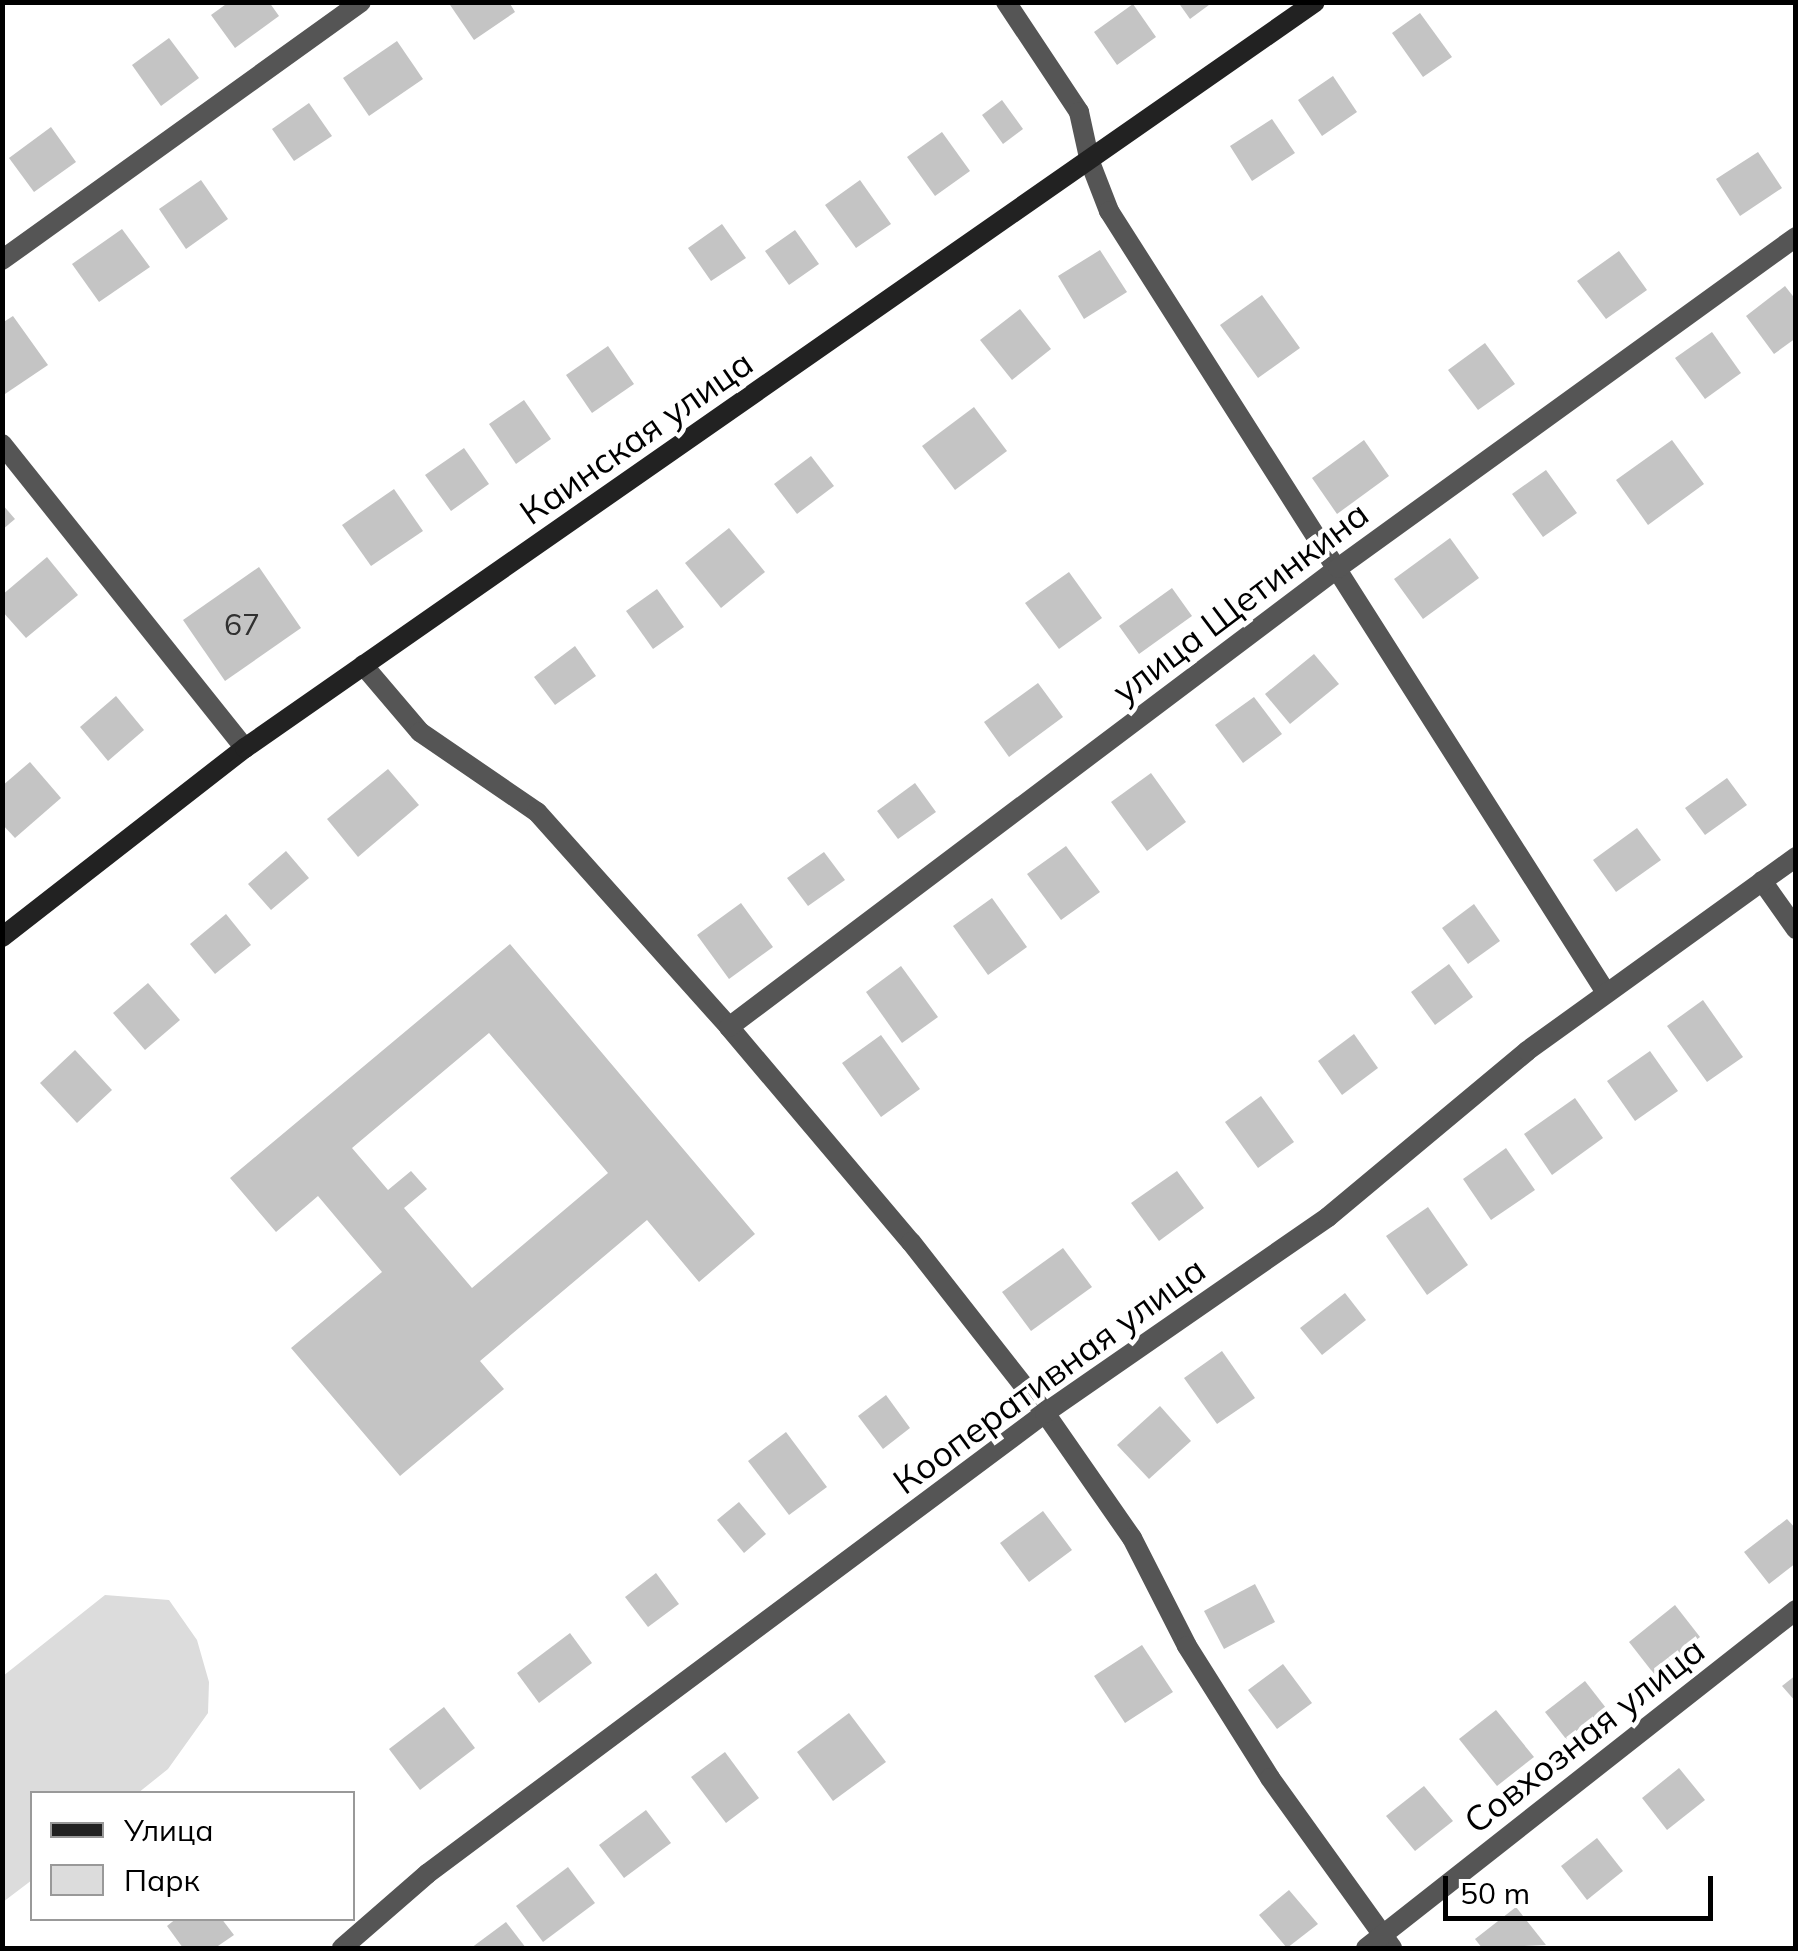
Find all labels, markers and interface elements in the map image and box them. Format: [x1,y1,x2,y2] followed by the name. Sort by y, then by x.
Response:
[512,341,760,533] street label: Каинская улица
[1104,492,1376,712] street label: улица Щетинкина
[224,606,260,642] house number: 67
[885,1248,1213,1502] street label: Кооперативная улица
[1456,1628,1712,1842] street label: Совхозная улица
[30,1791,355,1921] legend
[124,1811,214,1849] text: Улица
[1448,1856,1718,1918] scale bar
[124,1861,200,1899] text: Парк
[1460,1874,1530,1912] text: 50 m

